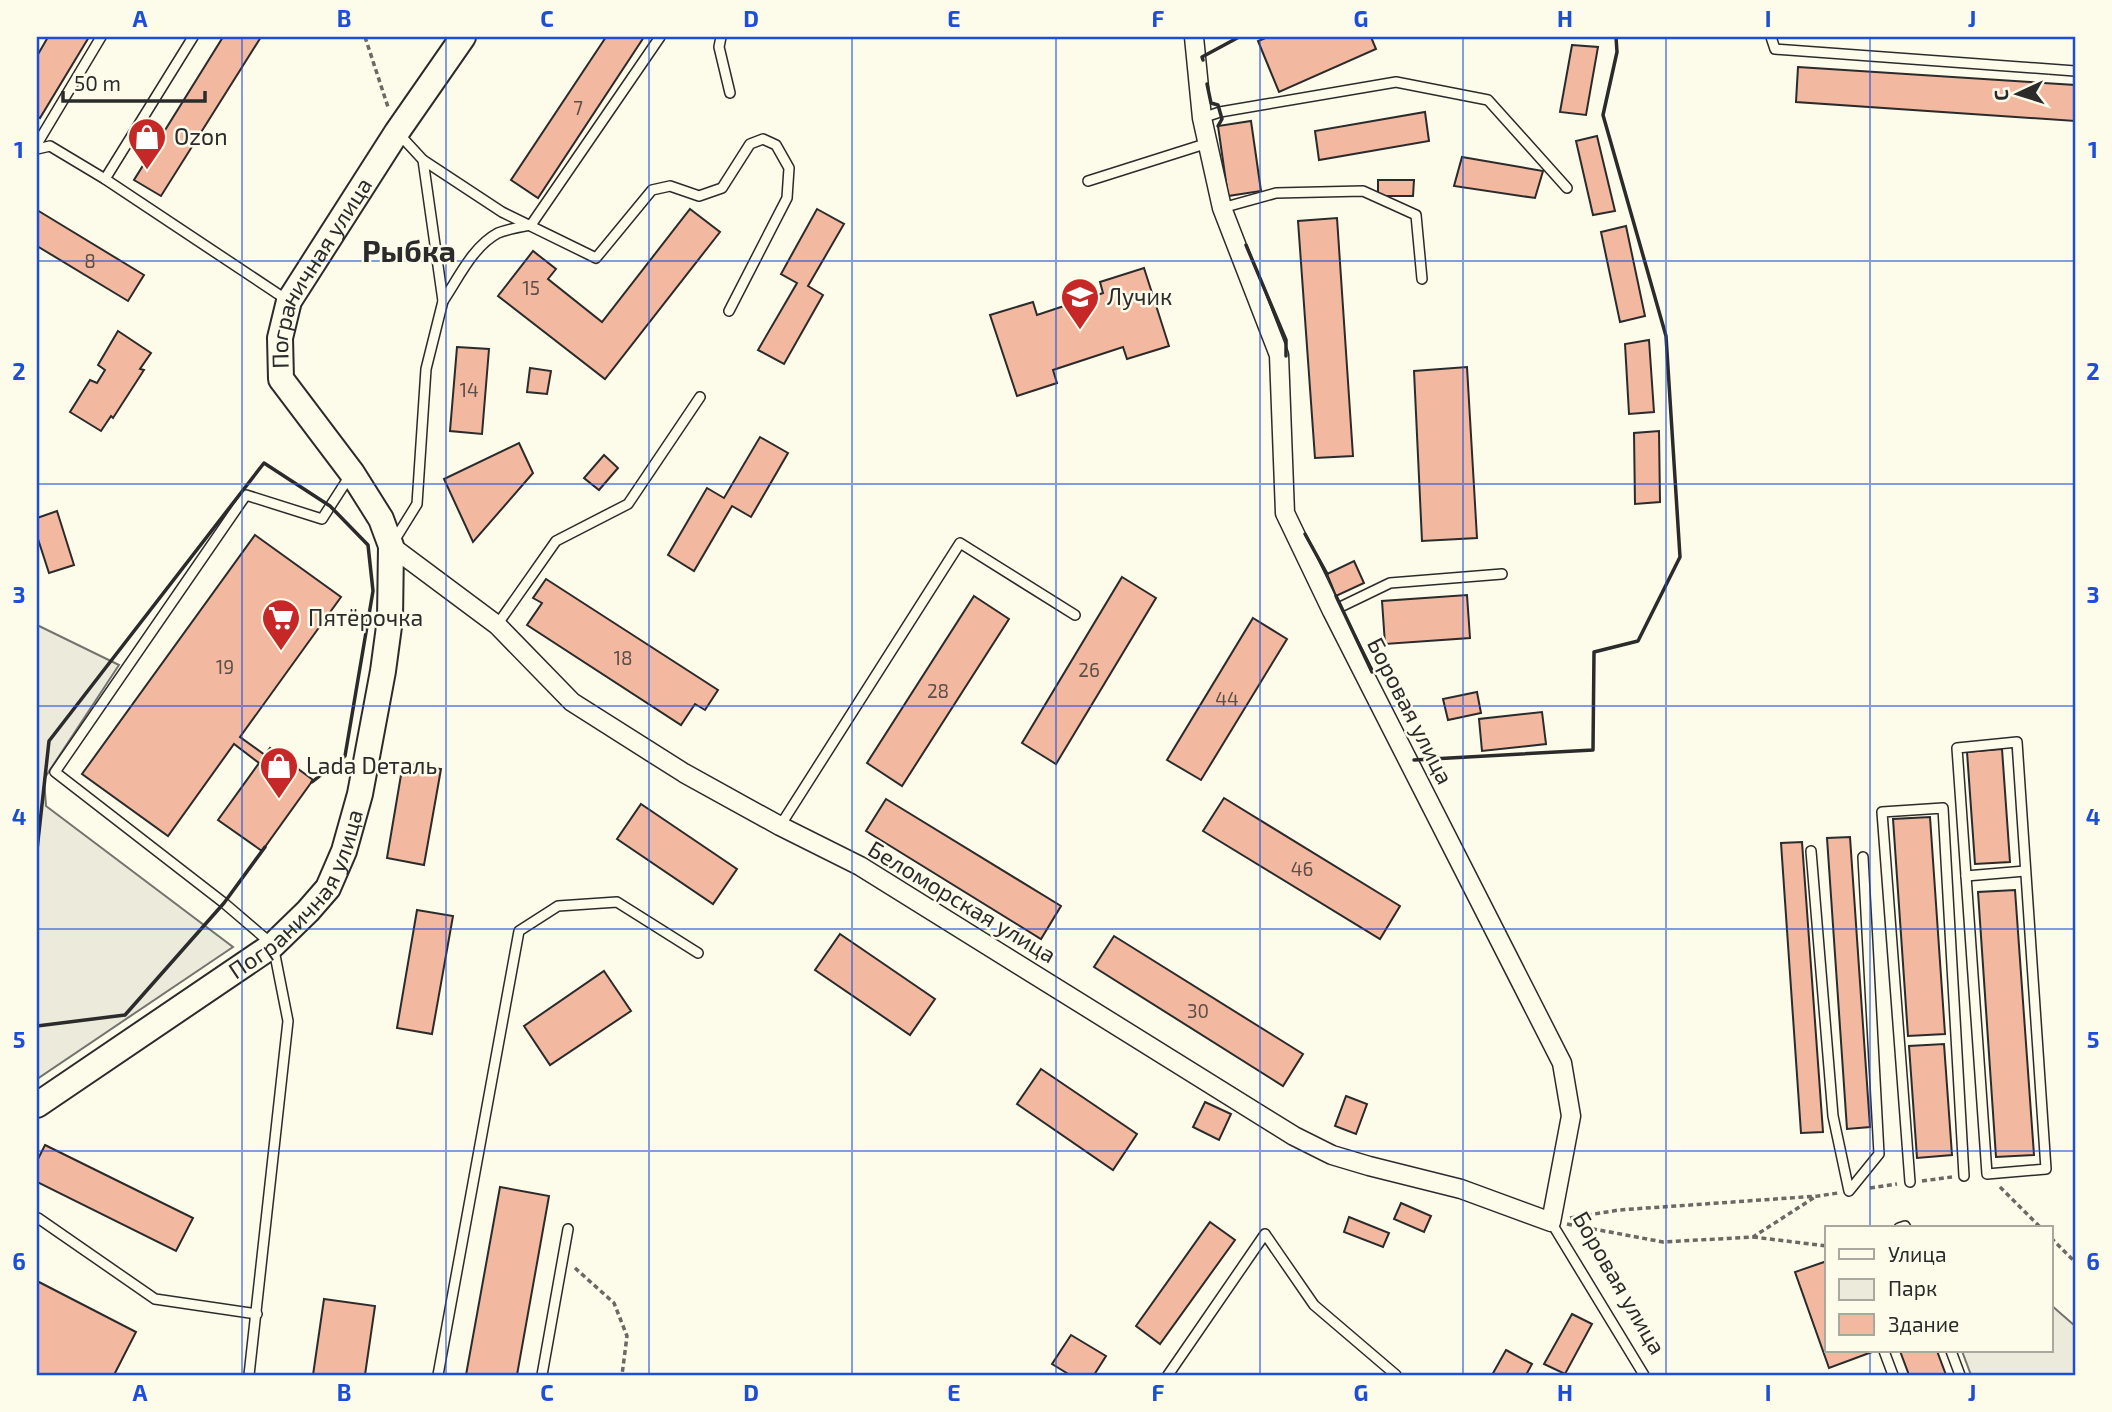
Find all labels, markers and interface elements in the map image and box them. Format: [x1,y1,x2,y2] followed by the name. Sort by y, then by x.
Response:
[132,4,148,32] text: A
[337,4,351,32] text: B
[540,4,554,32] text: C
[743,4,759,32] text: D
[947,4,961,32] text: E
[1152,4,1165,32] text: F
[1354,4,1368,32] text: G
[1557,4,1573,32] text: H
[1765,4,1771,32] text: I
[1968,4,1976,32] text: J
[63,60,205,104] scale bar
[1982,60,2052,130] north arrow
[74,70,121,95] text: 50 m
[1989,89,2012,102] text: С
[573,96,583,119] house number: 7
[126,116,168,171] shop icon: Ozon
[174,122,228,150] place label: Ozon
[14,135,24,163] text: 1
[2088,135,2098,163] text: 1
[265,172,377,369] street label: Пограничная улица
[362,232,456,268] district label: Рыбка
[84,249,96,272] house number: 8
[522,276,540,299] house number: 15
[1059,276,1101,331] school or university icon: Лучик
[1107,282,1172,311] place label: Лучик
[12,357,26,385] text: 2
[2086,357,2100,385] text: 2
[459,378,479,401] house number: 14
[12,580,26,608] text: 3
[2086,580,2100,608] text: 3
[260,597,302,652] supermarket icon: Пятёрочка
[308,603,423,631] place label: Пятёрочка
[1361,633,1460,789] street label: Боровая улица
[613,646,633,669] house number: 18
[216,655,234,678] house number: 19
[1078,658,1100,681] house number: 26
[927,679,949,702] house number: 28
[1215,687,1239,710] house number: 44
[258,745,300,800] shop icon: Lada Dеталь
[306,751,437,779] place label: Lada Dеталь
[12,802,26,830] text: 4
[2086,802,2100,830] text: 4
[223,806,368,984] street label: Пограничная улица
[863,834,1062,969] street label: Беломорская улица
[1291,857,1313,880] house number: 46
[1187,999,1209,1022] house number: 30
[13,1025,25,1053] text: 5
[2087,1025,2099,1053] text: 5
[1567,1206,1672,1360] street label: Боровая улица
[1825,1226,2052,1352] legend
[1888,1241,1947,1266] text: Улица
[12,1247,26,1275] text: 6
[2086,1247,2100,1275] text: 6
[1888,1275,1937,1300] text: Парк
[1888,1311,1959,1336] text: Здание
[132,1378,148,1406] text: A
[337,1378,351,1406] text: B
[540,1378,554,1406] text: C
[743,1378,759,1406] text: D
[947,1378,961,1406] text: E
[1152,1378,1165,1406] text: F
[1354,1378,1368,1406] text: G
[1557,1378,1573,1406] text: H
[1765,1378,1771,1406] text: I
[1968,1378,1976,1406] text: J

